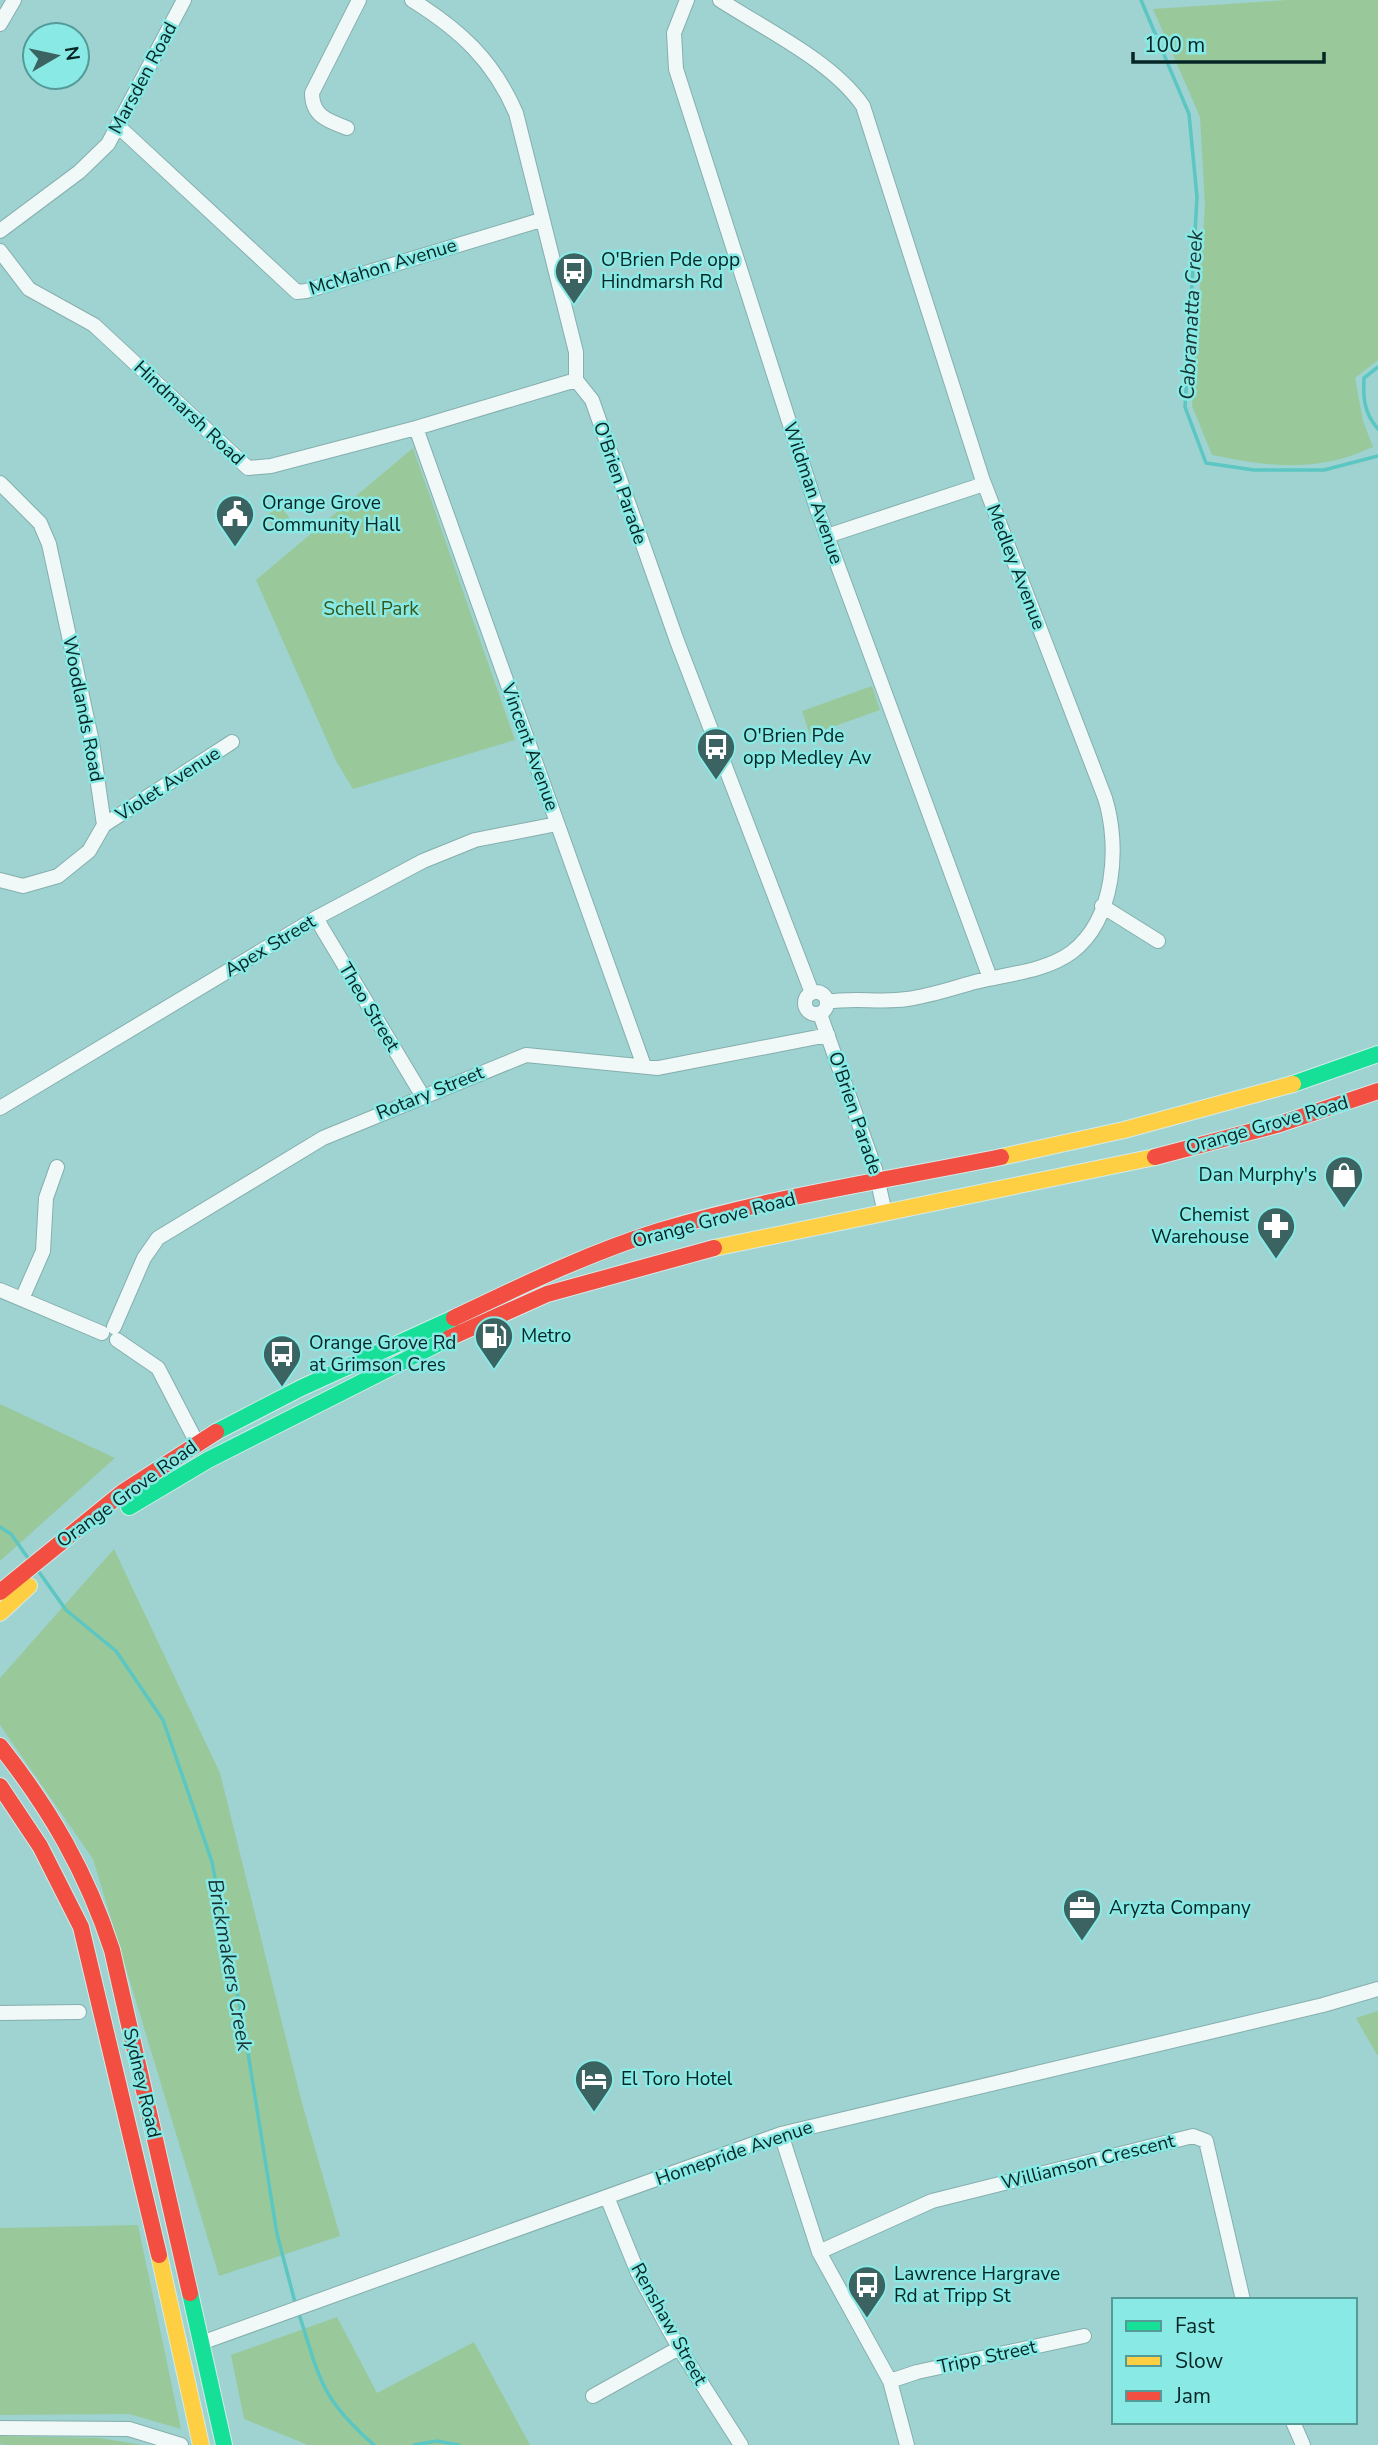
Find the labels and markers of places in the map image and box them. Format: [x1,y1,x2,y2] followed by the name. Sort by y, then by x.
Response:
[601,247,740,295] place label: O'Brien Pde opp Hindmarsh Rd
[553,250,595,305] bus stop icon: O'Brien Pde opp Hindmarsh Rd
[262,490,401,538] place label: Orange Grove Community Hall
[214,493,256,548] public building icon: Orange Grove Community Hall
[743,723,872,771] place label: O'Brien Pde opp Medley Av
[695,726,737,781] bus stop icon: O'Brien Pde opp Medley Av
[1323,1154,1365,1209] shop icon: Dan Murphy's
[1199,1162,1317,1188] place label: Dan Murphy's
[1151,1202,1249,1250] place label: Chemist Warehouse
[1255,1205,1297,1260] pharmacy icon: Chemist Warehouse
[473,1315,515,1370] fuel station icon: Metro
[521,1323,571,1349] place label: Metro
[309,1330,456,1378] place label: Orange Grove Rd at Grimson Cres
[261,1333,303,1388] bus stop icon: Orange Grove Rd at Grimson Cres
[1061,1887,1103,1942] office icon: Aryzta Company
[1109,1895,1251,1921] place label: Aryzta Company
[573,2058,615,2113] hotel icon: El Toro Hotel
[621,2066,733,2092] place label: El Toro Hotel
[894,2261,1060,2309] place label: Lawrence Hargrave Rd at Tripp St
[846,2264,888,2319] bus stop icon: Lawrence Hargrave Rd at Tripp St

